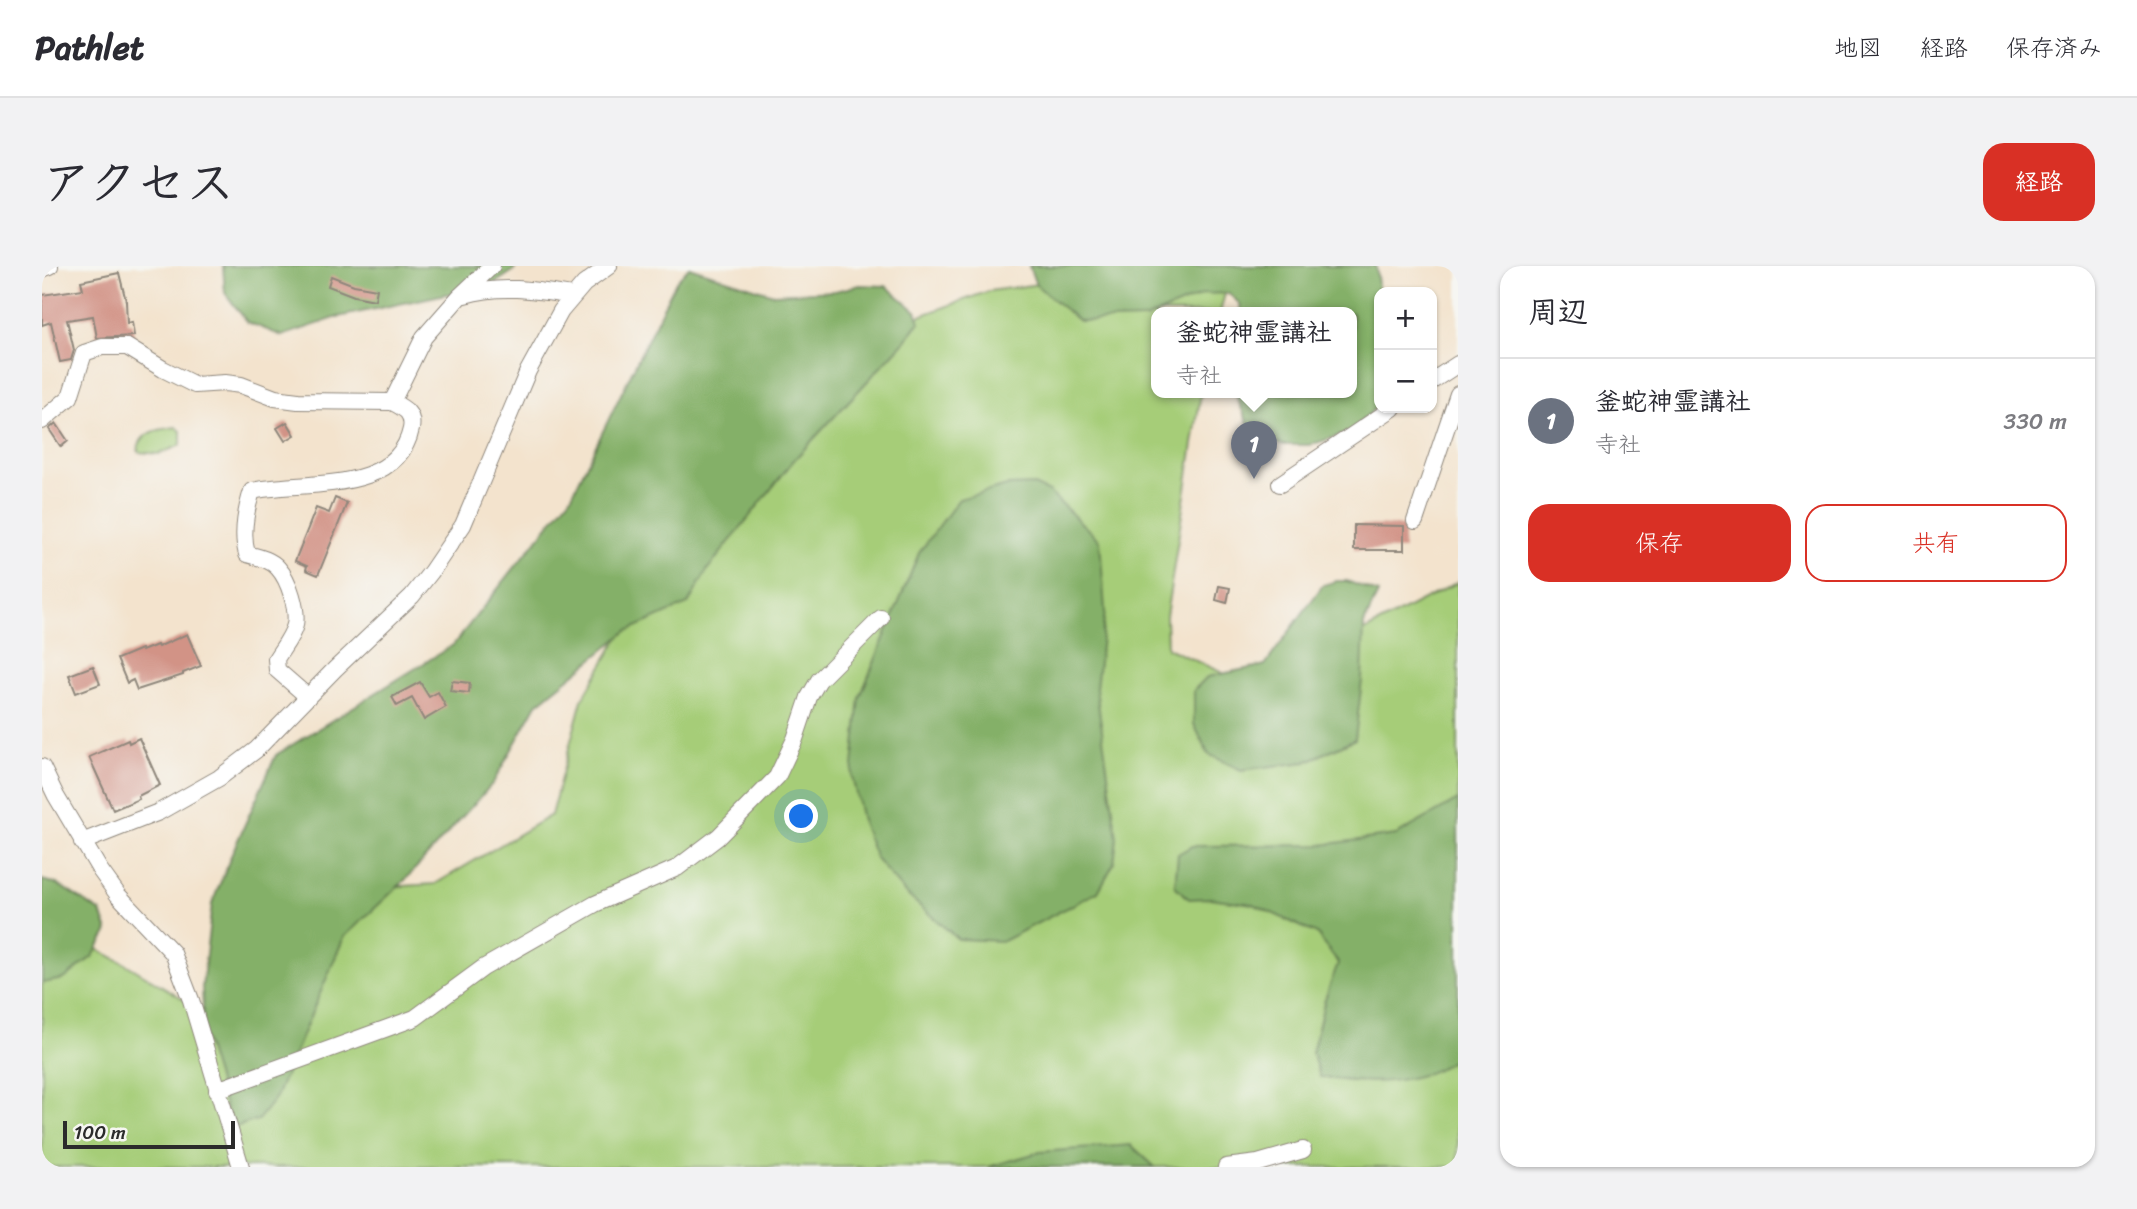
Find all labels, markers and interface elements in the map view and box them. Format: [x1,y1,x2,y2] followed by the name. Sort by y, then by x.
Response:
[35,19,144,77] text: Pathlet
[1834,27,1882,69] text: 地図
[1920,27,1968,69] text: 経路
[2006,27,2102,69] text: 保存済み
[42,139,235,226] text: アクセス
[1983,143,2095,221] button: 経路
[1528,285,1588,339] text: 周辺
[1374,287,1437,413] map controls
[1374,287,1437,350] button: +
[1151,307,1357,398] popup
[1176,309,1332,355] text: 釜蛇神霊講社
[1374,350,1437,413] button: −
[1176,355,1222,396] text: 寺社
[1595,378,1751,424] text: 釜蛇神霊講社
[1546,401,1556,442] text: 1
[2004,401,2067,442] text: 330 m
[1231,421,1277,479] pin: 1
[1595,424,1641,465] text: 寺社
[1528,504,1791,582] button: 保存
[1805,504,2067,582] button: 共有
[784,799,818,833] your location
[74,1116,126,1149] text: 100 m
[63,1118,234,1150] scale bar

